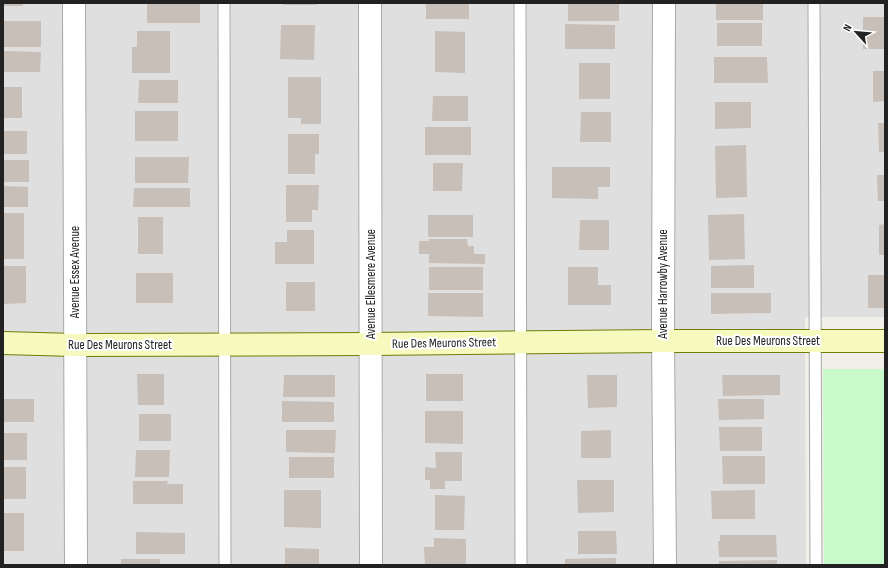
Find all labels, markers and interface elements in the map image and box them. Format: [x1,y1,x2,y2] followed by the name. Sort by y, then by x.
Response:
[836,12,876,52] north arrow
[840,22,855,33] text: N
[67,226,83,319] street label: Avenue Essex Avenue
[363,229,379,340] street label: Avenue Ellesmere Avenue
[655,229,671,340] street label: Avenue Harrowby Avenue
[716,333,820,349] street label: Rue Des Meurons Street
[392,334,496,352] street label: Rue Des Meurons Street
[68,337,172,353] street label: Rue Des Meurons Street

